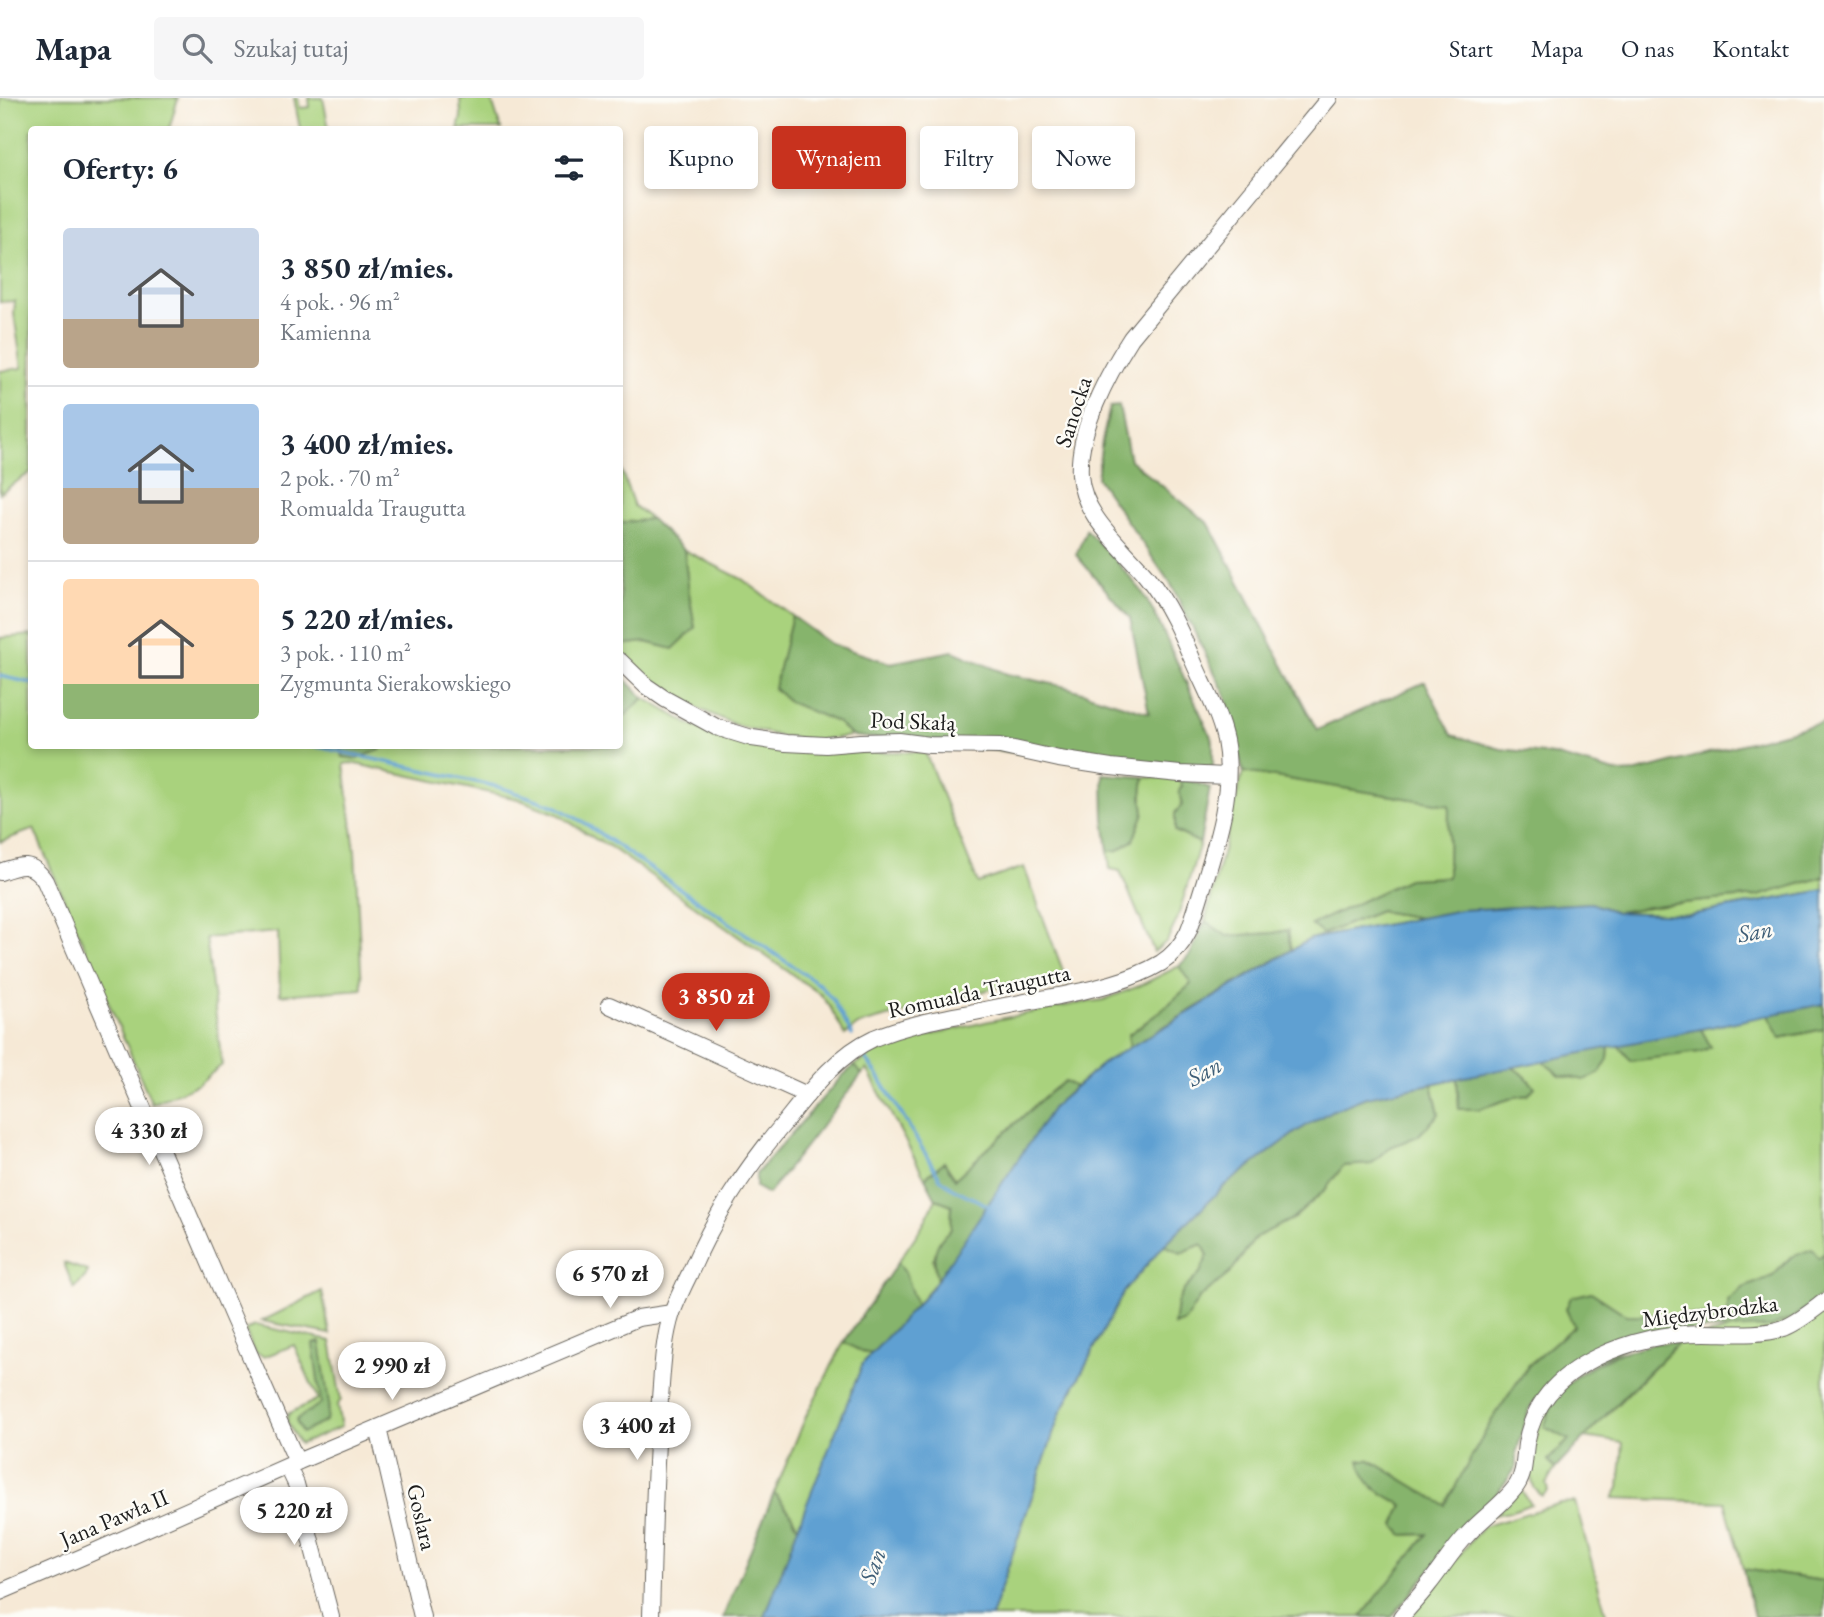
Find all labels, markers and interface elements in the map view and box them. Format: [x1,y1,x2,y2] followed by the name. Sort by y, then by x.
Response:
[154,17,644,80] search box
[35,27,112,70] text: Mapa
[178,29,216,67] icon: search
[234,31,349,65] text: Szukaj tutaj
[1449,33,1493,64] text: Start
[1531,33,1583,64] text: Mapa
[1621,33,1674,64] text: O nas
[1712,33,1789,64] text: Kontakt
[644,126,758,189] chip: Kupno
[772,126,906,189] chip: Wynajem
[920,126,1018,189] chip: Filtry
[1032,126,1135,189] chip: Nowe
[63,149,178,188] text: Oferty: 6
[550,149,588,187] icon: filters
[280,248,454,287] text: 3 850 zł/mies.
[119,256,203,340] icon: home
[280,287,400,317] text: 4 pok. · 96 m²
[280,317,371,347] text: Kamienna
[1047,372,1099,451] street label: Sanocka
[280,424,454,463] text: 3 400 zł/mies.
[119,432,203,516] icon: home
[280,463,400,493] text: 2 pok. · 70 m²
[280,493,466,523] text: Romualda Traugutta
[280,599,454,638] text: 5 220 zł/mies.
[119,607,203,691] icon: home
[280,638,411,668] text: 3 pok. · 110 m²
[280,668,511,698] text: Zygmunta Sierakowskiego
[870,705,957,738] street label: Pod Skałą
[1734,913,1775,949] water label: San
[885,957,1074,1025] street label: Romualda Traugutta
[644,974,788,1033] pin: 3 850 zł
[678,981,754,1011] text: 3 850 zł
[1180,1049,1227,1094] water label: San
[77,1108,221,1167] pin: 4 330 zł
[111,1115,187,1145] text: 4 330 zł
[538,1250,682,1310] pin: 6 570 zł
[572,1258,648,1288] text: 6 570 zł
[1640,1288,1780,1334] street label: Międzybrodzka
[320,1342,464,1402] pin: 2 990 zł
[354,1350,430,1380] text: 2 990 zł
[565,1402,709,1462] pin: 3 400 zł
[599,1410,675,1440] text: 3 400 zł
[400,1481,444,1554] street label: Goslara
[53,1482,173,1555] street label: Jana Pawła II
[222,1488,366,1547] pin: 5 220 zł
[256,1495,332,1525] text: 5 220 zł
[851,1544,893,1589] water label: San

